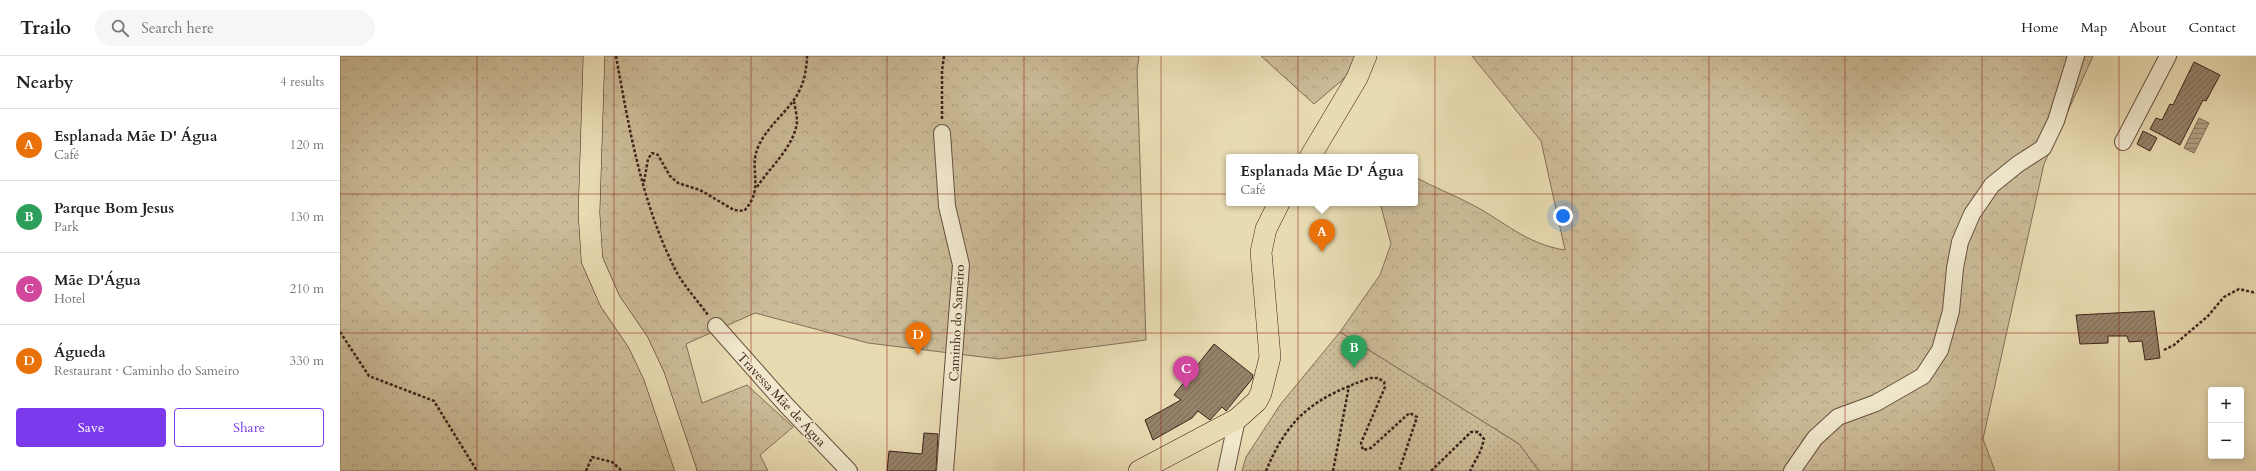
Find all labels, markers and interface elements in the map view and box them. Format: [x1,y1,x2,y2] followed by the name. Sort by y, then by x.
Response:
[95,10,375,46] search box
[20,15,71,41] text: Trailo
[109,17,131,39] icon: search
[141,18,214,38] text: Search here
[2021,18,2059,37] text: Home
[2081,18,2107,37] text: Map
[2129,18,2166,37] text: About
[2188,18,2236,37] text: Contact
[16,71,73,94] text: Nearby
[280,73,324,91] text: 4 results
[54,126,217,146] text: Esplanada Mãe D' Água
[24,136,34,154] text: A
[290,136,324,154] text: 120 m
[54,146,79,164] text: Café
[1226,154,1418,206] popup
[1240,161,1404,181] text: Esplanada Mãe D' Água
[1240,181,1266,199] text: Café
[54,198,174,218] text: Parque Bom Jesus
[1553,206,1573,226] your location
[24,208,34,226] text: B
[290,208,324,226] text: 130 m
[54,218,79,236] text: Park
[1309,219,1335,252] pin: A
[945,264,969,382] street label: Caminho do Sameiro
[54,270,141,290] text: Mãe D'Água
[24,280,34,298] text: C
[290,280,324,298] text: 210 m
[54,290,85,308] text: Hotel
[905,322,931,355] pin: D
[1341,335,1367,368] pin: B
[54,342,106,362] text: Águeda
[733,349,830,451] street label: Travessa Mãe de Água
[23,352,35,370] text: D
[290,352,324,370] text: 330 m
[1173,356,1199,389] pin: C
[54,362,239,380] text: Restaurant · Caminho do Sameiro
[2208,387,2244,459] map controls
[2208,387,2244,423] button: +
[16,408,166,447] button: Save
[174,408,324,447] button: Share
[2208,423,2244,459] button: −

